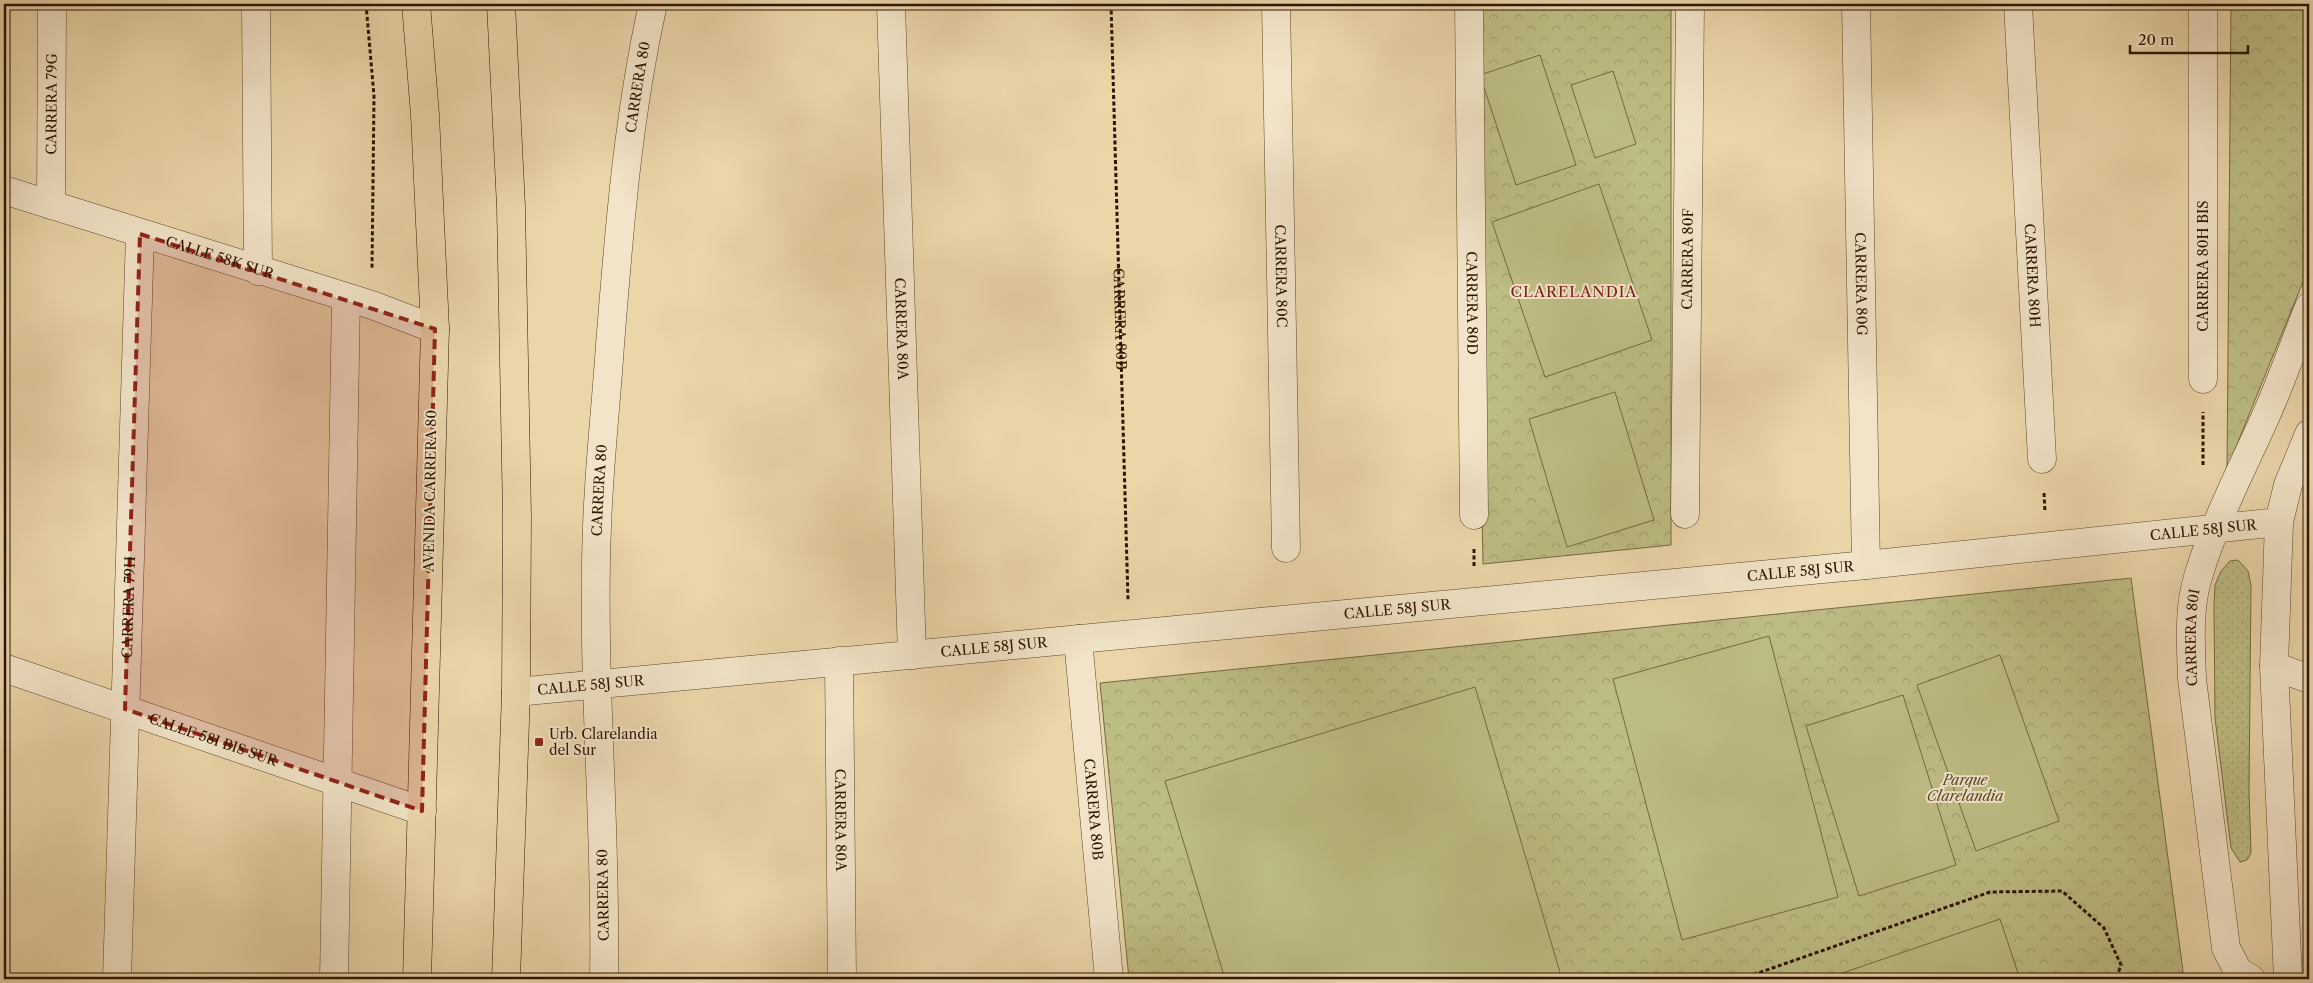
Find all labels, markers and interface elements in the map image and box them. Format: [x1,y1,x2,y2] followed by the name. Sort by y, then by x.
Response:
[2130,22,2248,54] scale bar
[2138,30,2174,49] text: 20 m
[622,40,654,134] street label: CARRERA 80
[42,53,61,155] street label: CARRERA 79G
[2194,200,2212,332] street label: CARRERA 80H BIS
[1678,208,1697,310] street label: CARRERA 80F
[2021,223,2044,328] street label: CARRERA 80H
[1271,224,1291,328] street label: CARRERA 80C
[163,232,277,283] street label: CALLE 58K SUR
[1851,232,1871,336] street label: CARRERA 80G
[1462,251,1481,355] street label: CARRERA 80D
[1110,268,1130,370] street label: CARRERA 80B
[891,277,912,381] street label: CARRERA 80A
[1511,282,1637,301] district label: CLARELANDIA
[420,409,440,573] street label: AVENIDA CARRERA 80
[588,443,611,537] street label: CARRERA 80
[2149,515,2258,544] street label: CALLE 58J SUR
[118,556,139,659] street label: CARRERA 79H
[1746,557,1855,585] street label: CALLE 58J SUR
[2182,587,2204,687] street label: CARRERA 80I
[1343,595,1452,623] street label: CALLE 58J SUR
[940,633,1049,661] street label: CALLE 58J SUR
[537,671,646,699] street label: CALLE 58J SUR
[147,709,280,770] street label: CALLE 58I BIS SUR
[549,725,658,759] place label: Urb. Clarelandia del Sur
[533,736,545,748] marker: Urb. Clarelandia del Sur
[1080,758,1107,861] street label: CARRERA 80B
[831,769,850,872] street label: CARRERA 80A
[1927,771,2004,805] park label: Parque Clarelandia
[593,849,613,941] street label: CARRERA 80

